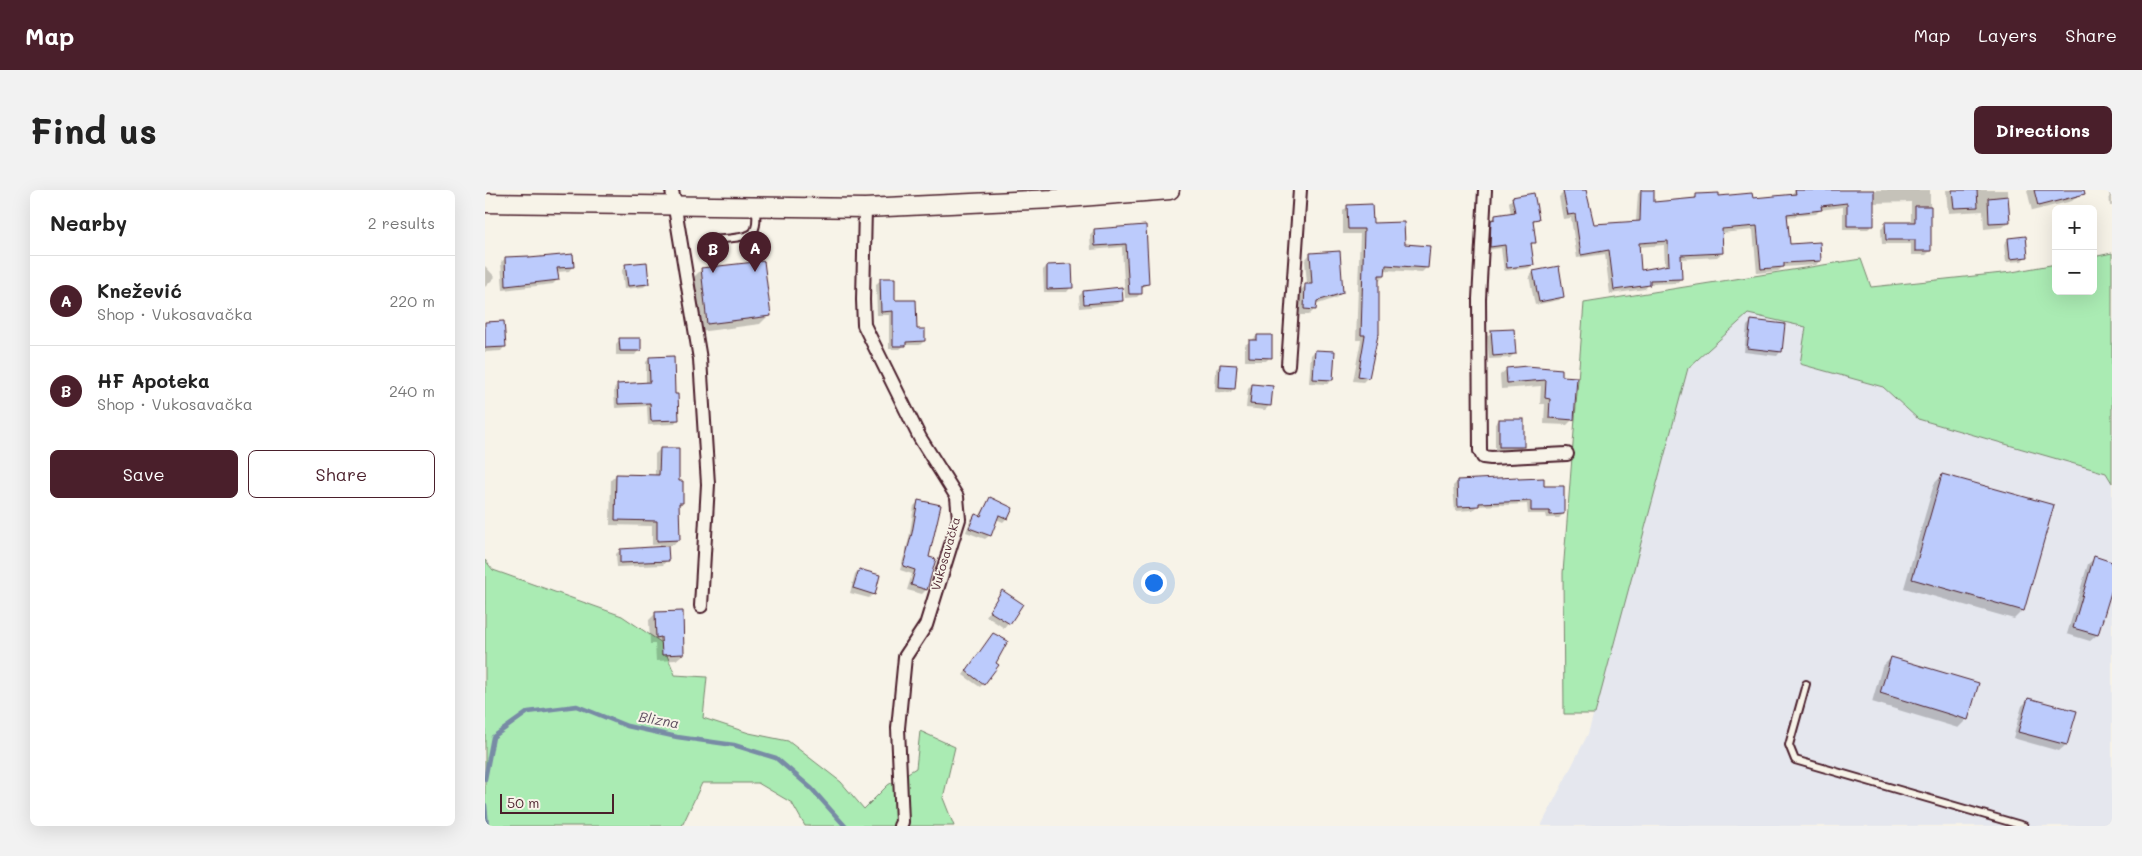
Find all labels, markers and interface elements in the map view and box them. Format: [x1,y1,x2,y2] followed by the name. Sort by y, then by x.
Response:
[25,20,74,51] text: Map
[1914,23,1950,47] text: Map
[1978,23,2037,47] text: Layers
[2065,23,2117,47] text: Share
[1974,106,2112,154] button: Directions
[30,107,157,153] text: Find us
[2052,205,2097,295] map controls
[2052,205,2097,250] button: +
[50,209,127,236] text: Nearby
[368,212,435,233] text: 2 results
[739,231,771,272] pin: A
[697,232,729,273] pin: B
[2052,250,2097,295] button: −
[97,278,182,303] text: Knežević
[60,290,72,311] text: A
[389,290,435,311] text: 220 m
[97,303,253,324] text: Shop · Vukosavačka
[97,368,210,393] text: HF Apoteka
[61,380,71,401] text: B
[389,380,435,401] text: 240 m
[97,393,253,414] text: Shop · Vukosavačka
[50,450,238,498] button: Save
[248,450,435,498] button: Share
[927,515,963,592] street label: Vukosavačka
[1141,570,1167,596] your location
[637,707,681,732] water label: Blizna
[500,791,614,814] scale bar
[507,793,539,812] text: 50 m

